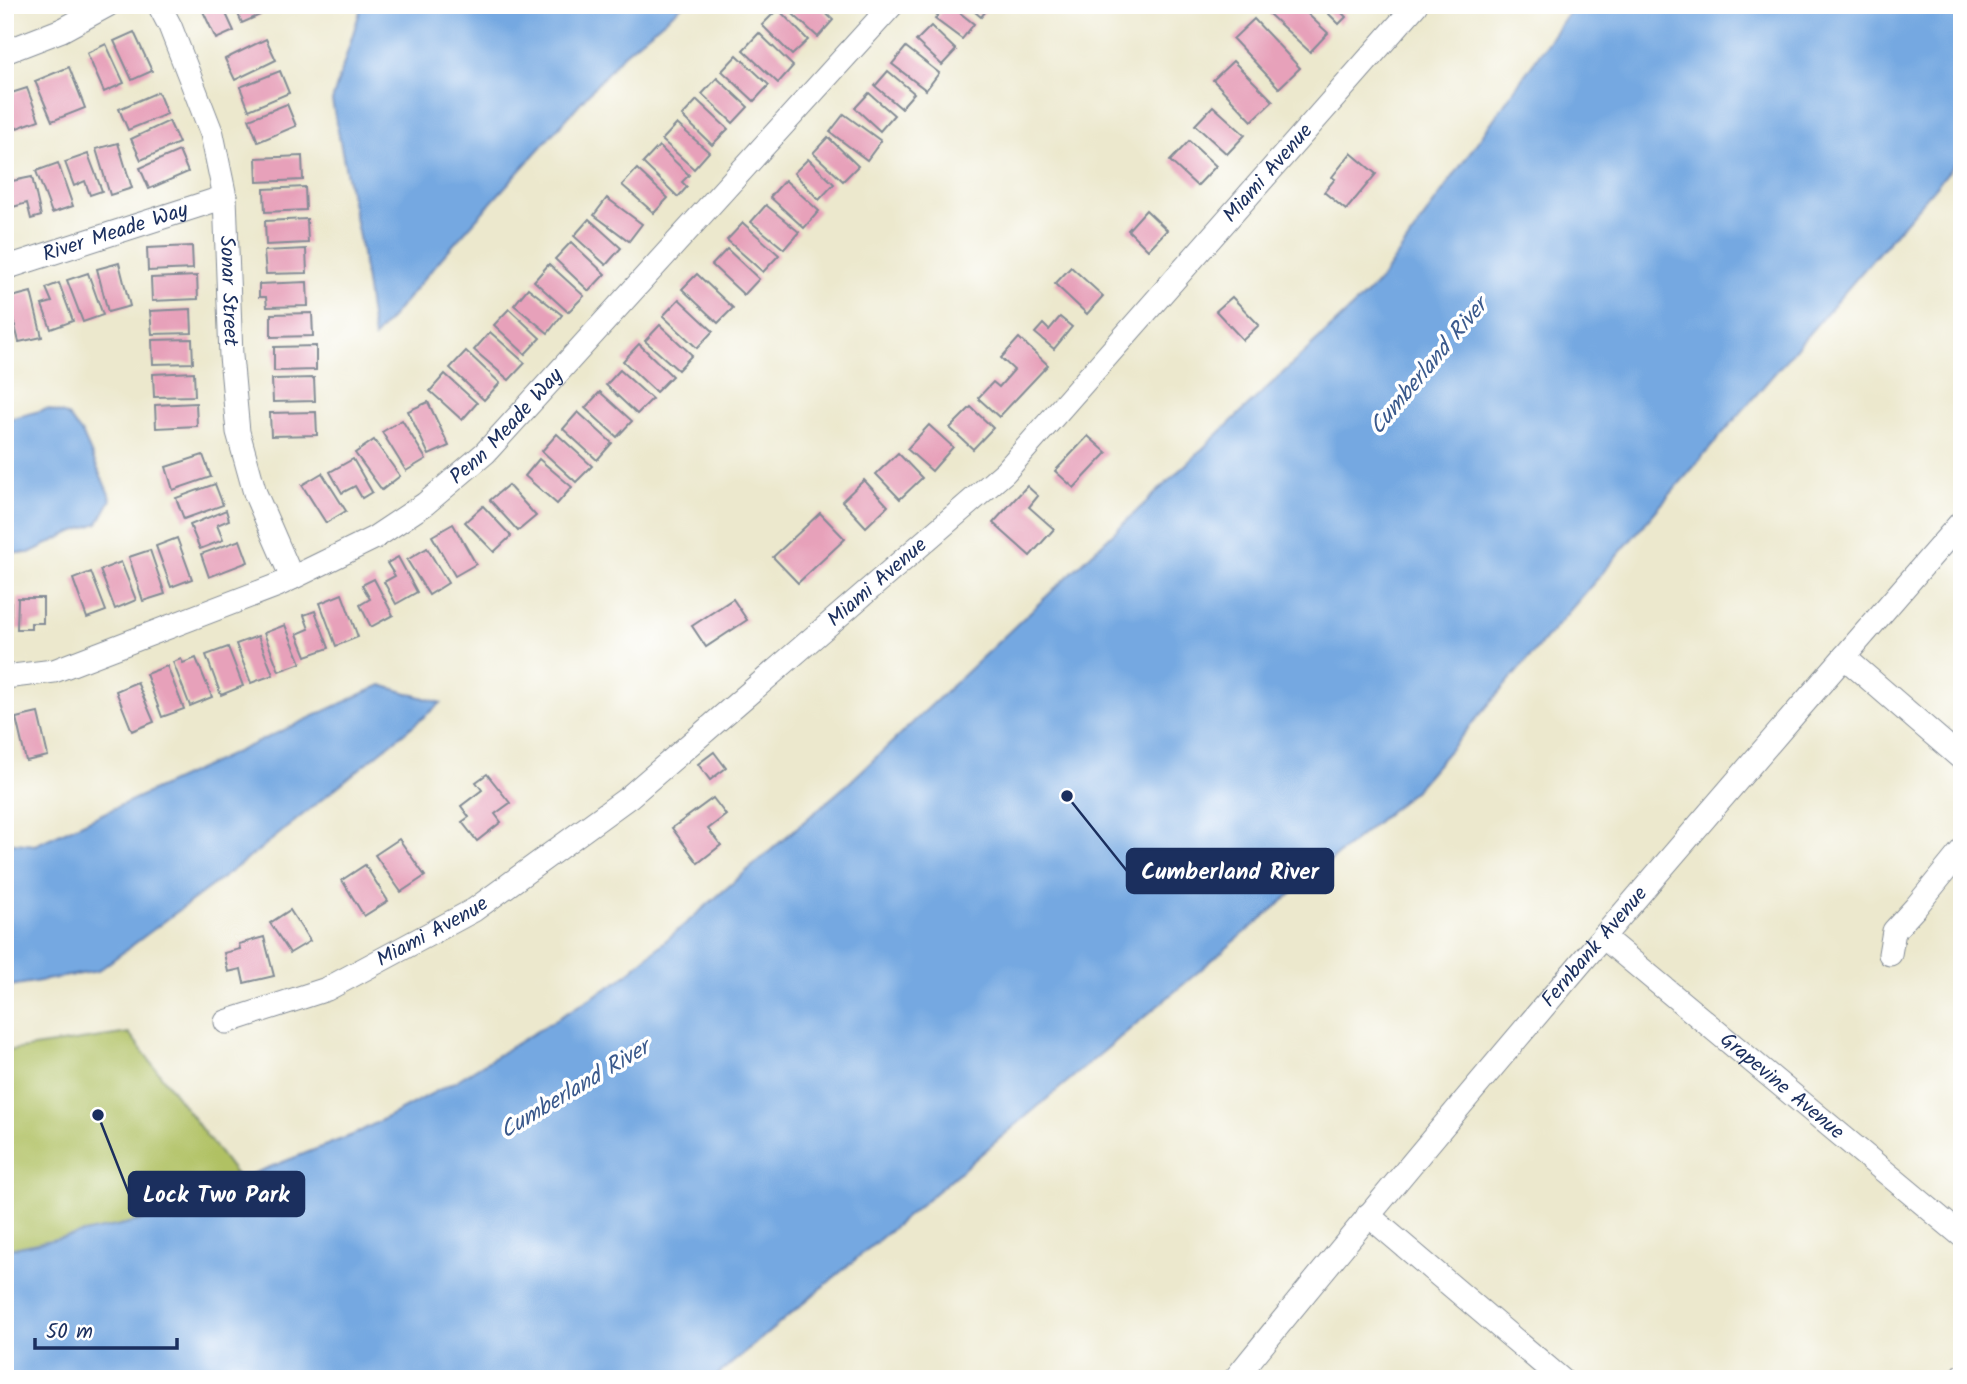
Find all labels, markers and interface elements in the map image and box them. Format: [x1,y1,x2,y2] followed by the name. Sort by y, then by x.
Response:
[1215,116,1322,230] street label: Miami Avenue
[38,193,193,271] street label: River Meade Way
[210,235,247,348] street label: Sonar Street
[1361,287,1500,443] water label: Cumberland River
[442,361,571,493] street label: Penn Meade Way
[820,529,935,635] street label: Miami Avenue
[1127,849,1333,893] callout: Cumberland River
[1141,855,1321,891] text: Cumberland River
[1533,878,1656,1015] street label: Fernbank Avenue
[370,888,496,976] street label: Miami Avenue
[1712,1024,1852,1148] street label: Grapevine Avenue
[493,1029,661,1149] water label: Cumberland River
[129,1172,304,1216] callout: Lock Two Park
[143,1178,290,1214] text: Lock Two Park
[35,1307,177,1351] scale bar
[46,1316,93,1349] text: 50 m

